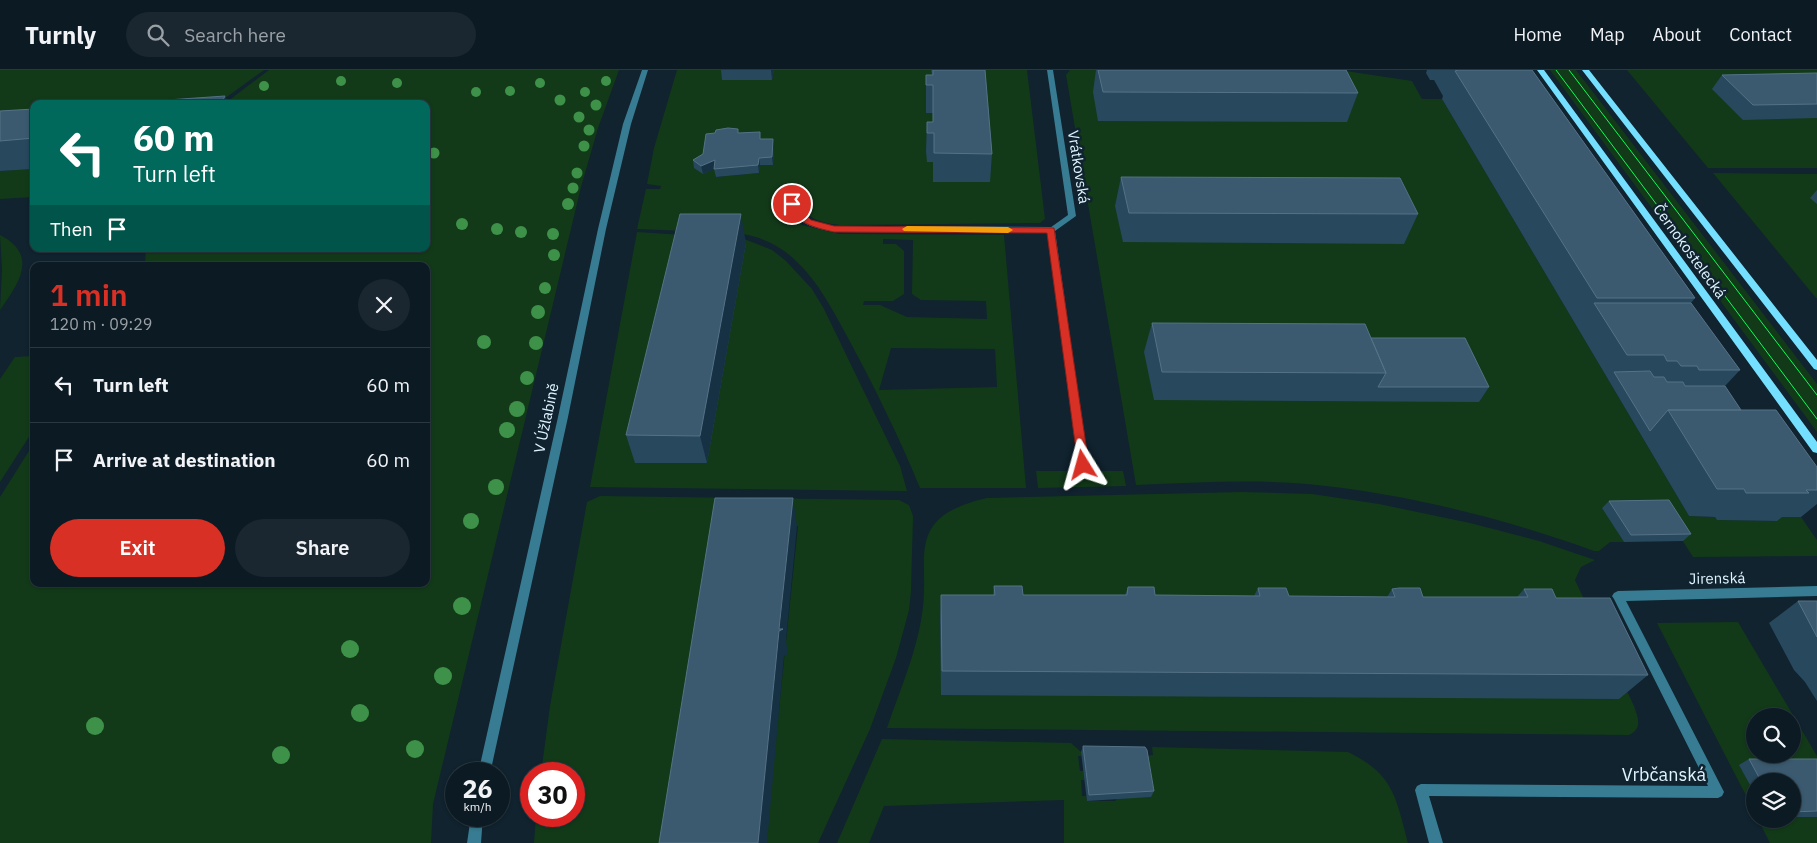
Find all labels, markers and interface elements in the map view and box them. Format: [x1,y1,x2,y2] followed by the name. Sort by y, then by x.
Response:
[126,12,476,57] search box
[25,19,96,51] text: Turnly
[144,21,172,49] icon: search
[184,23,286,47] text: Search here
[1514,23,1562,46] text: Home
[1590,23,1625,46] text: Map
[1653,23,1701,46] text: About
[1729,23,1792,46] text: Contact
[133,115,215,161] text: 60 m
[50,120,115,185] icon: left
[1064,129,1094,205] street label: Vrátkovská
[133,159,216,188] text: Turn left
[771,183,813,225] pin
[778,190,806,218] icon: arrive
[1649,200,1731,302] street label: Černokostelecká
[103,215,131,243] icon: arrive
[50,217,93,241] text: Then
[50,275,128,314] text: 1 min
[358,279,410,331] button: close
[50,314,152,334] text: 120 m · 09:29
[50,371,78,399] icon: left
[93,373,169,397] text: Turn left
[366,373,410,397] text: 60 m
[529,381,563,455] street label: V Úžlabině
[1056,438,1108,490] position arrow
[50,446,78,474] icon: arrive
[93,448,276,472] text: Arrive at destination
[366,448,410,472] text: 60 m
[50,519,225,577] button: Exit
[235,519,410,577] button: Share
[1688,568,1746,588] street label: Jirenská
[1746,708,1801,828] map controls
[1746,708,1801,763] button: search
[520,762,585,827] speed limit sign: 30
[1622,763,1707,786] street label: Vrbčanská
[462,772,493,805] text: 26
[1746,773,1801,828] button: layers
[463,799,492,814] text: km/h

